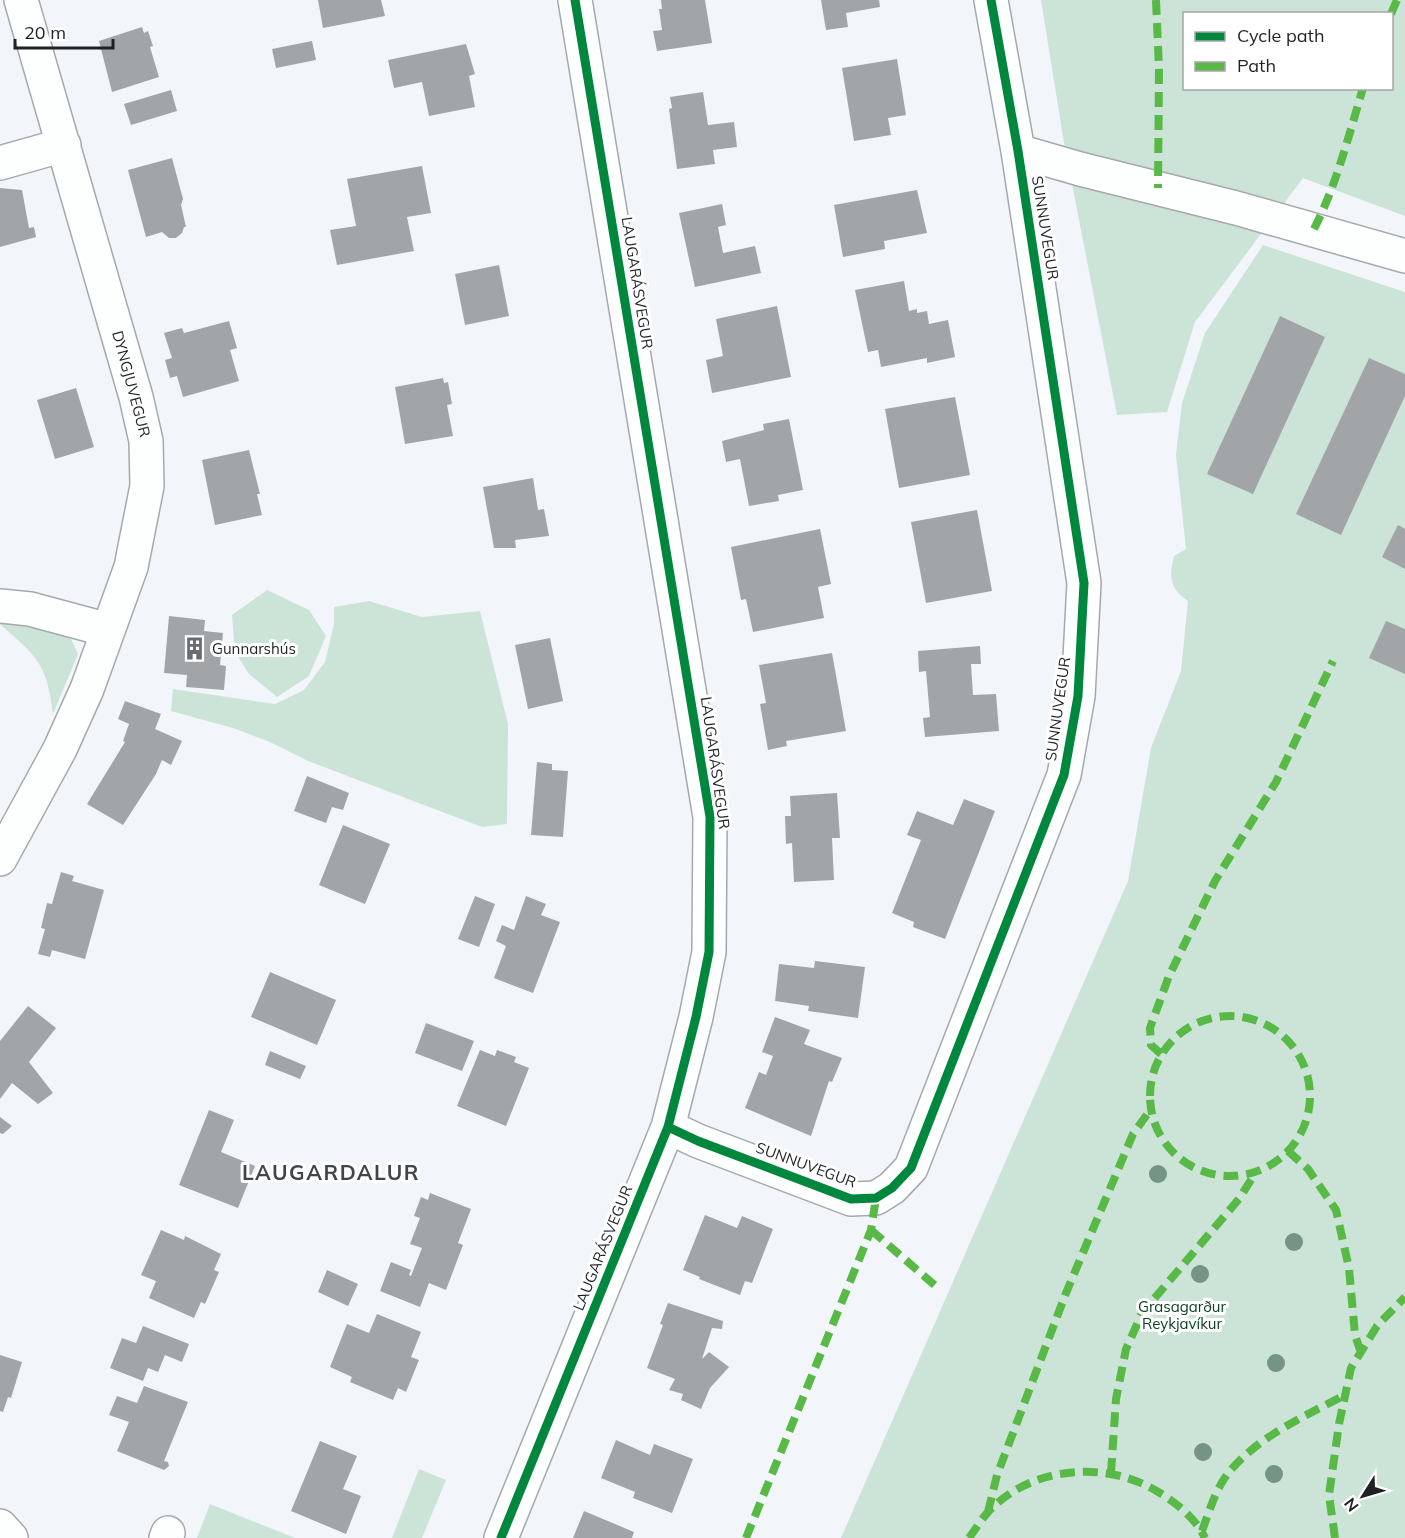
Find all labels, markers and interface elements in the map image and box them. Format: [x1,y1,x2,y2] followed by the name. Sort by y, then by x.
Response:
[15,12,112,50] scale bar
[1183,12,1393,90] legend
[24,21,66,44] text: 20 m
[1237,24,1324,47] text: Cycle path
[1237,54,1276,77] text: Path
[1028,174,1063,281] street label: SUNNUVEGUR
[618,215,657,350] street label: LAUGARÁSVEGUR
[108,329,155,439] street label: DYNGJUVEGUR
[181,636,207,662] building icon: Gunnarshús
[212,639,296,658] place label: Gunnarshús
[1041,656,1074,762] street label: SUNNUVEGUR
[697,695,734,830] street label: LAUGARÁSVEGUR
[753,1138,859,1191] street label: SUNNUVEGUR
[242,1159,420,1185] district label: LAUGARDALUR
[569,1182,636,1313] street label: LAUGARÁSVEGUR
[1138,1297,1227,1333] park label: Grasagarður Reykjavíkur
[1333,1466,1393,1526] north arrow
[1339,1494,1363,1516] text: N

